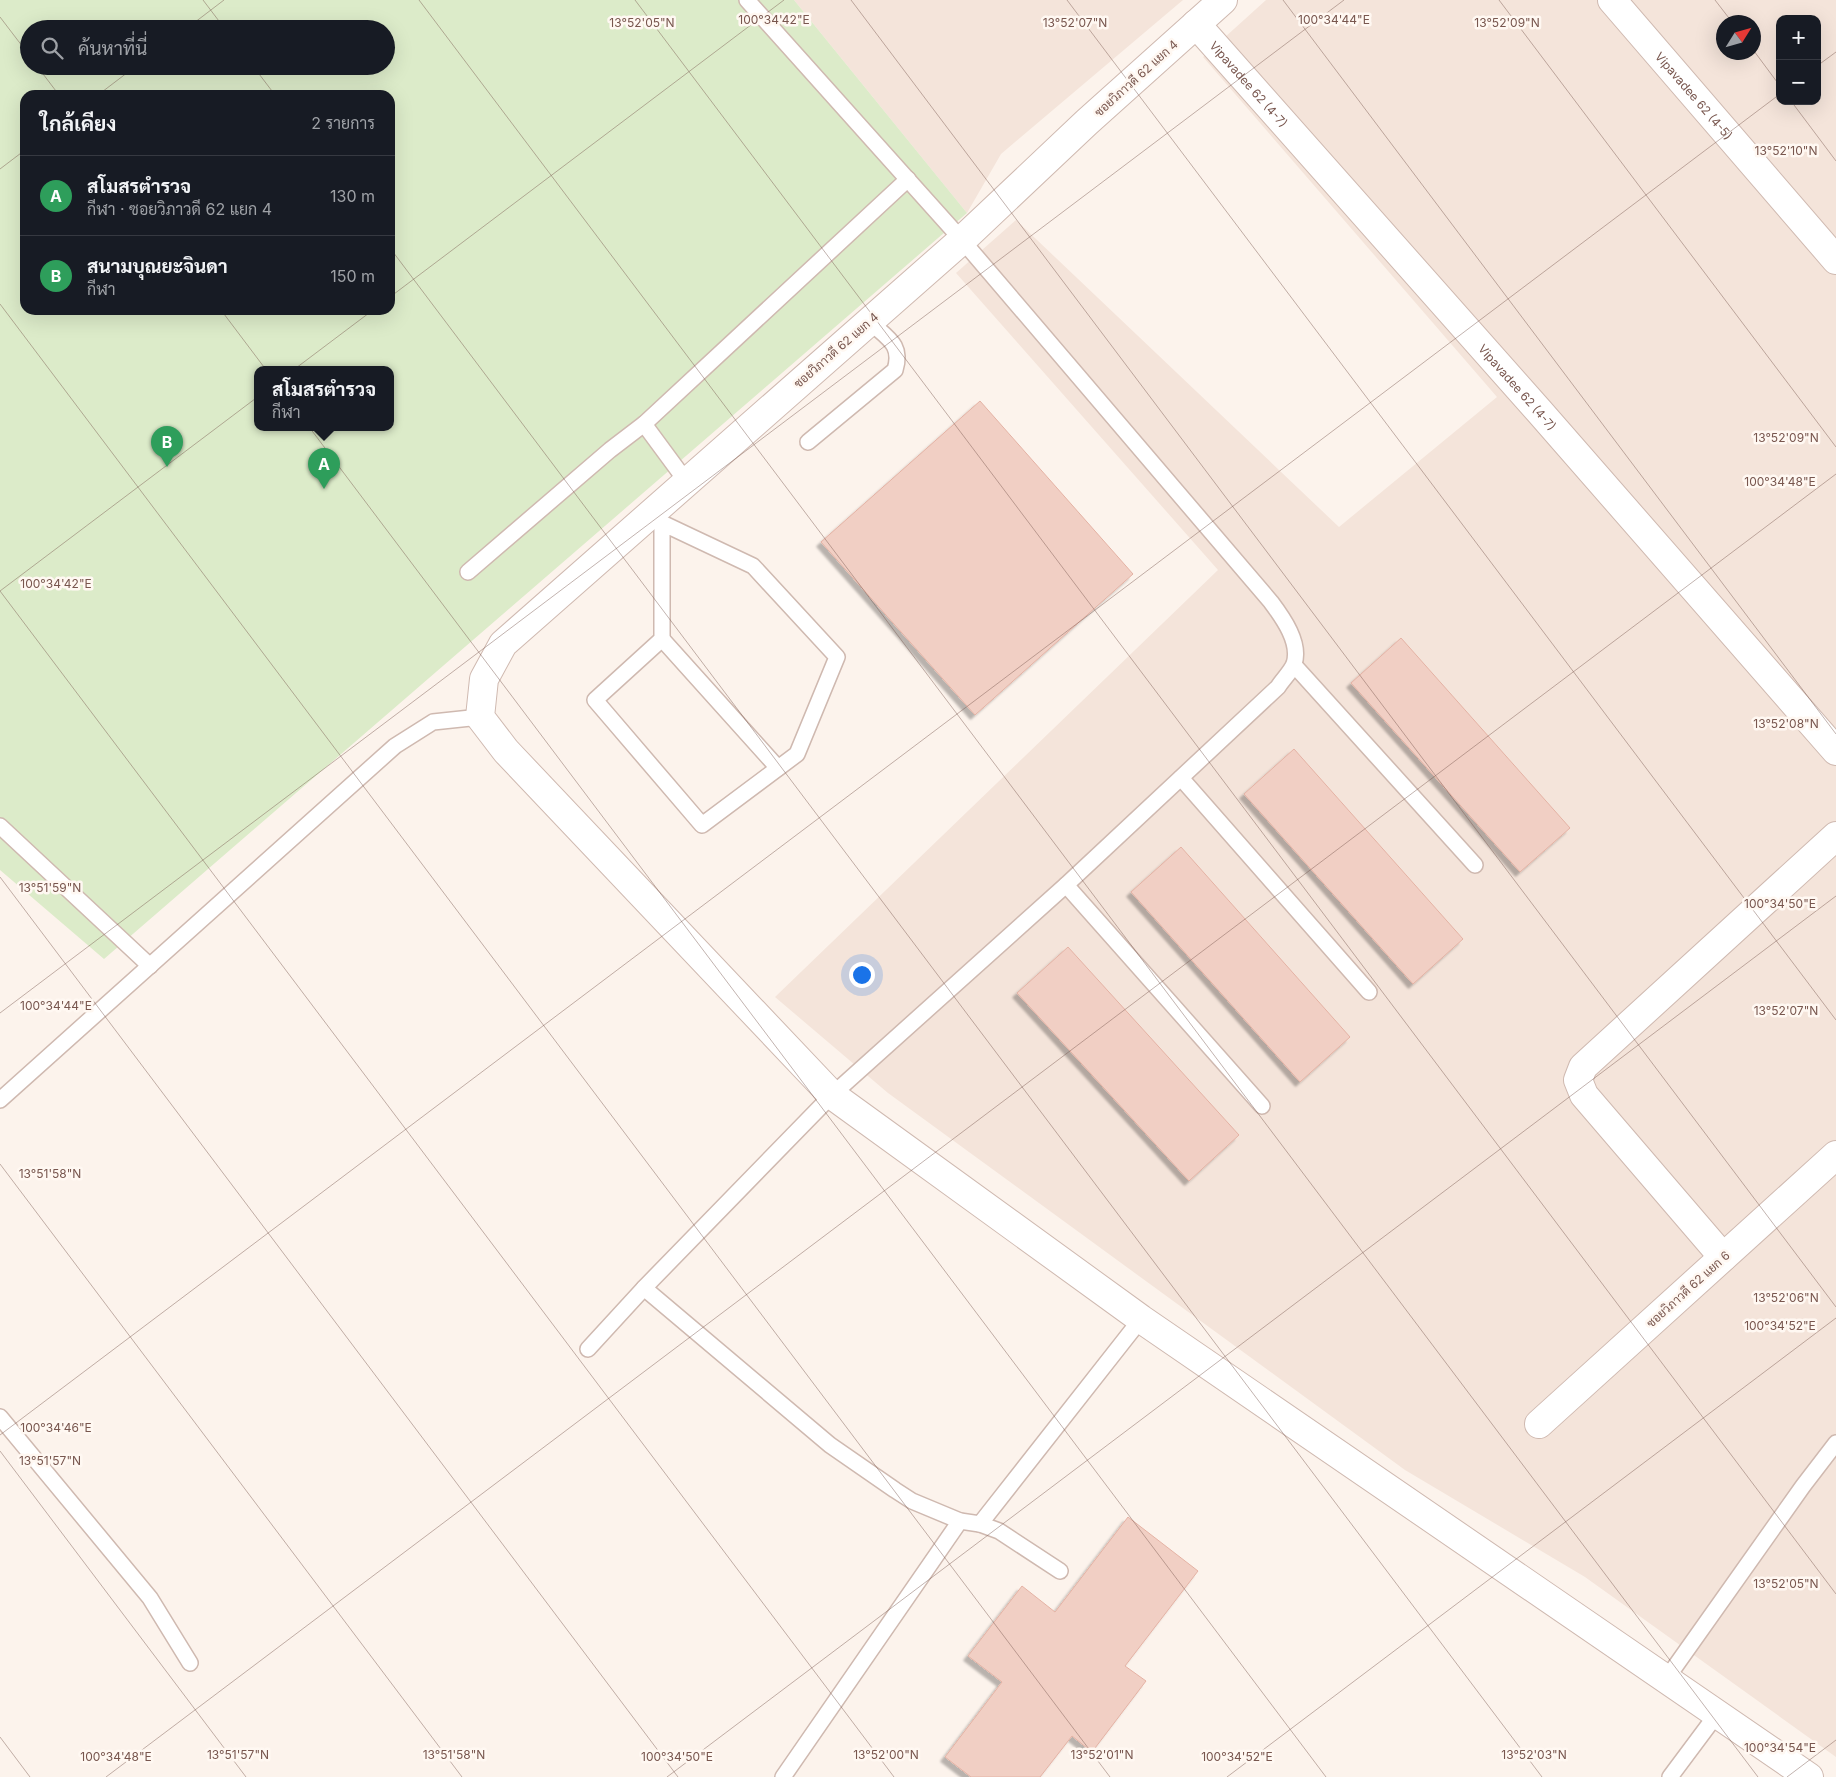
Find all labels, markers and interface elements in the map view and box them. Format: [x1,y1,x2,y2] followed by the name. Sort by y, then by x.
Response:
[738,12,810,27] text: 100°34'42"E
[1298,12,1370,27] text: 100°34'44"E
[609,15,675,30] text: 13°52'05"N
[1043,15,1107,30] text: 13°52'07"N
[1474,15,1540,30] text: 13°52'09"N
[1716,15,1761,60] north arrow
[1776,15,1821,105] map controls
[1776,15,1821,60] button: +
[20,20,395,75] search box
[38,34,66,62] icon: search
[1091,36,1181,119] street label: ซอยวิภาวดี 62 แยก 4
[78,37,147,60] text: ค้นหาที่นี่
[1207,38,1291,130] street label: Vipavadee 62 (4-7)
[1652,49,1736,142] street label: Vipavadee 62 (4-5)
[1776,60,1821,105] button: −
[40,111,116,136] text: ใกล้เคียง
[311,113,375,133] text: 2 รายการ
[1755,143,1817,158] text: 13°52'10"N
[87,175,191,198] text: สโมสรตำรวจ
[50,186,62,206] text: A
[330,186,375,206] text: 130 m
[87,199,272,219] text: กีฬา · ซอยวิภาวดี 62 แยก 4
[87,255,228,278] text: สนามบุณยะจินดา
[51,266,61,286] text: B
[330,266,375,286] text: 150 m
[87,279,116,299] text: กีฬา
[791,309,882,391] street label: ซอยวิภาวดี 62 แยก 4
[1476,341,1560,433] street label: Vipavadee 62 (4-7)
[254,366,394,431] popup
[272,378,376,401] text: สโมสรตำรวจ
[272,402,300,422] text: กีฬา
[151,426,183,467] pin: B
[1753,430,1819,445] text: 13°52'09"N
[308,448,340,489] pin: A
[1744,474,1816,489] text: 100°34'48"E
[20,576,92,591] text: 100°34'42"E
[1753,716,1819,731] text: 13°52'08"N
[19,880,81,895] text: 13°51'59"N
[1744,896,1816,911] text: 100°34'50"E
[849,962,875,988] your location
[20,998,92,1013] text: 100°34'44"E
[1754,1003,1818,1018] text: 13°52'07"N
[19,1166,81,1181] text: 13°51'58"N
[1643,1248,1733,1330] street label: ซอยวิภาวดี 62 แยก 6
[1753,1290,1819,1305] text: 13°52'06"N
[1744,1318,1816,1333] text: 100°34'52"E
[20,1420,92,1435] text: 100°34'46"E
[19,1453,81,1468] text: 13°51'57"N
[1753,1576,1819,1591] text: 13°52'05"N
[1744,1740,1816,1755] text: 100°34'54"E
[207,1747,269,1762] text: 13°51'57"N
[423,1747,485,1762] text: 13°51'58"N
[853,1747,919,1762] text: 13°52'00"N
[1071,1747,1133,1762] text: 13°52'01"N
[1501,1747,1567,1762] text: 13°52'03"N
[80,1749,152,1764] text: 100°34'48"E
[641,1749,713,1764] text: 100°34'50"E
[1201,1749,1273,1764] text: 100°34'52"E

